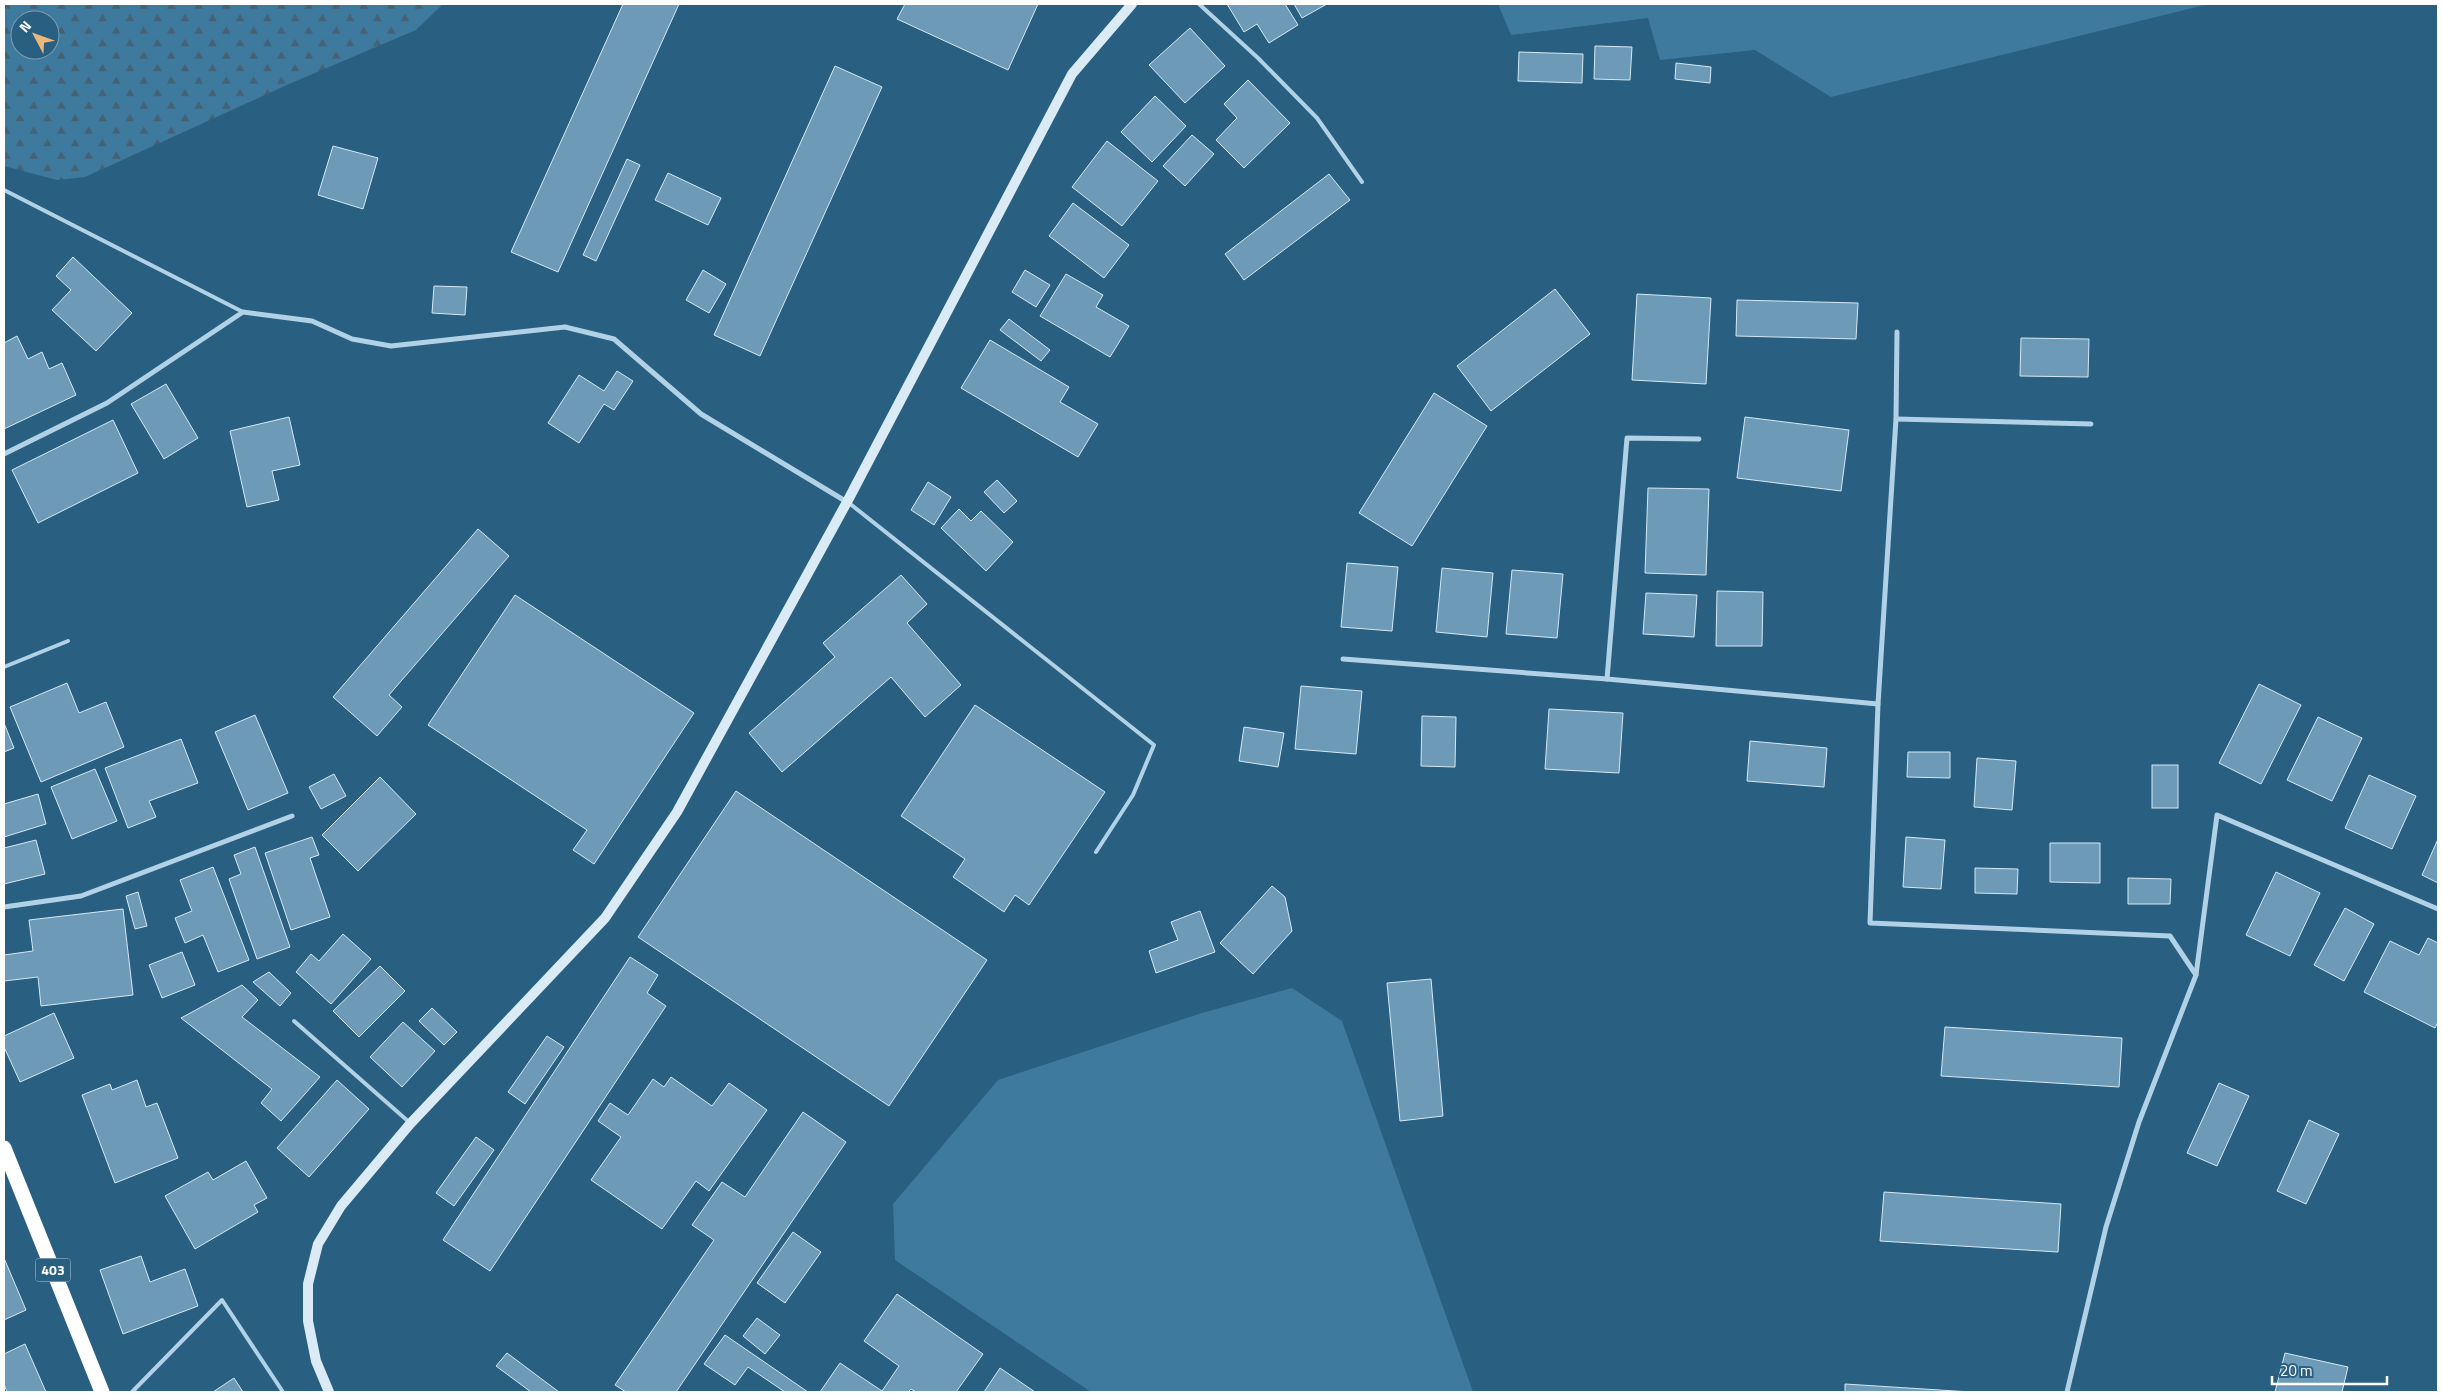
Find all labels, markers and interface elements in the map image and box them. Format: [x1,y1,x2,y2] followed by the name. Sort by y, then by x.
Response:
[10,10,60,60] north arrow
[14,16,36,37] text: N
[36,1258,70,1282] road number: 403
[2272,1354,2387,1386] scale bar
[2280,1359,2313,1382] text: 20 m

